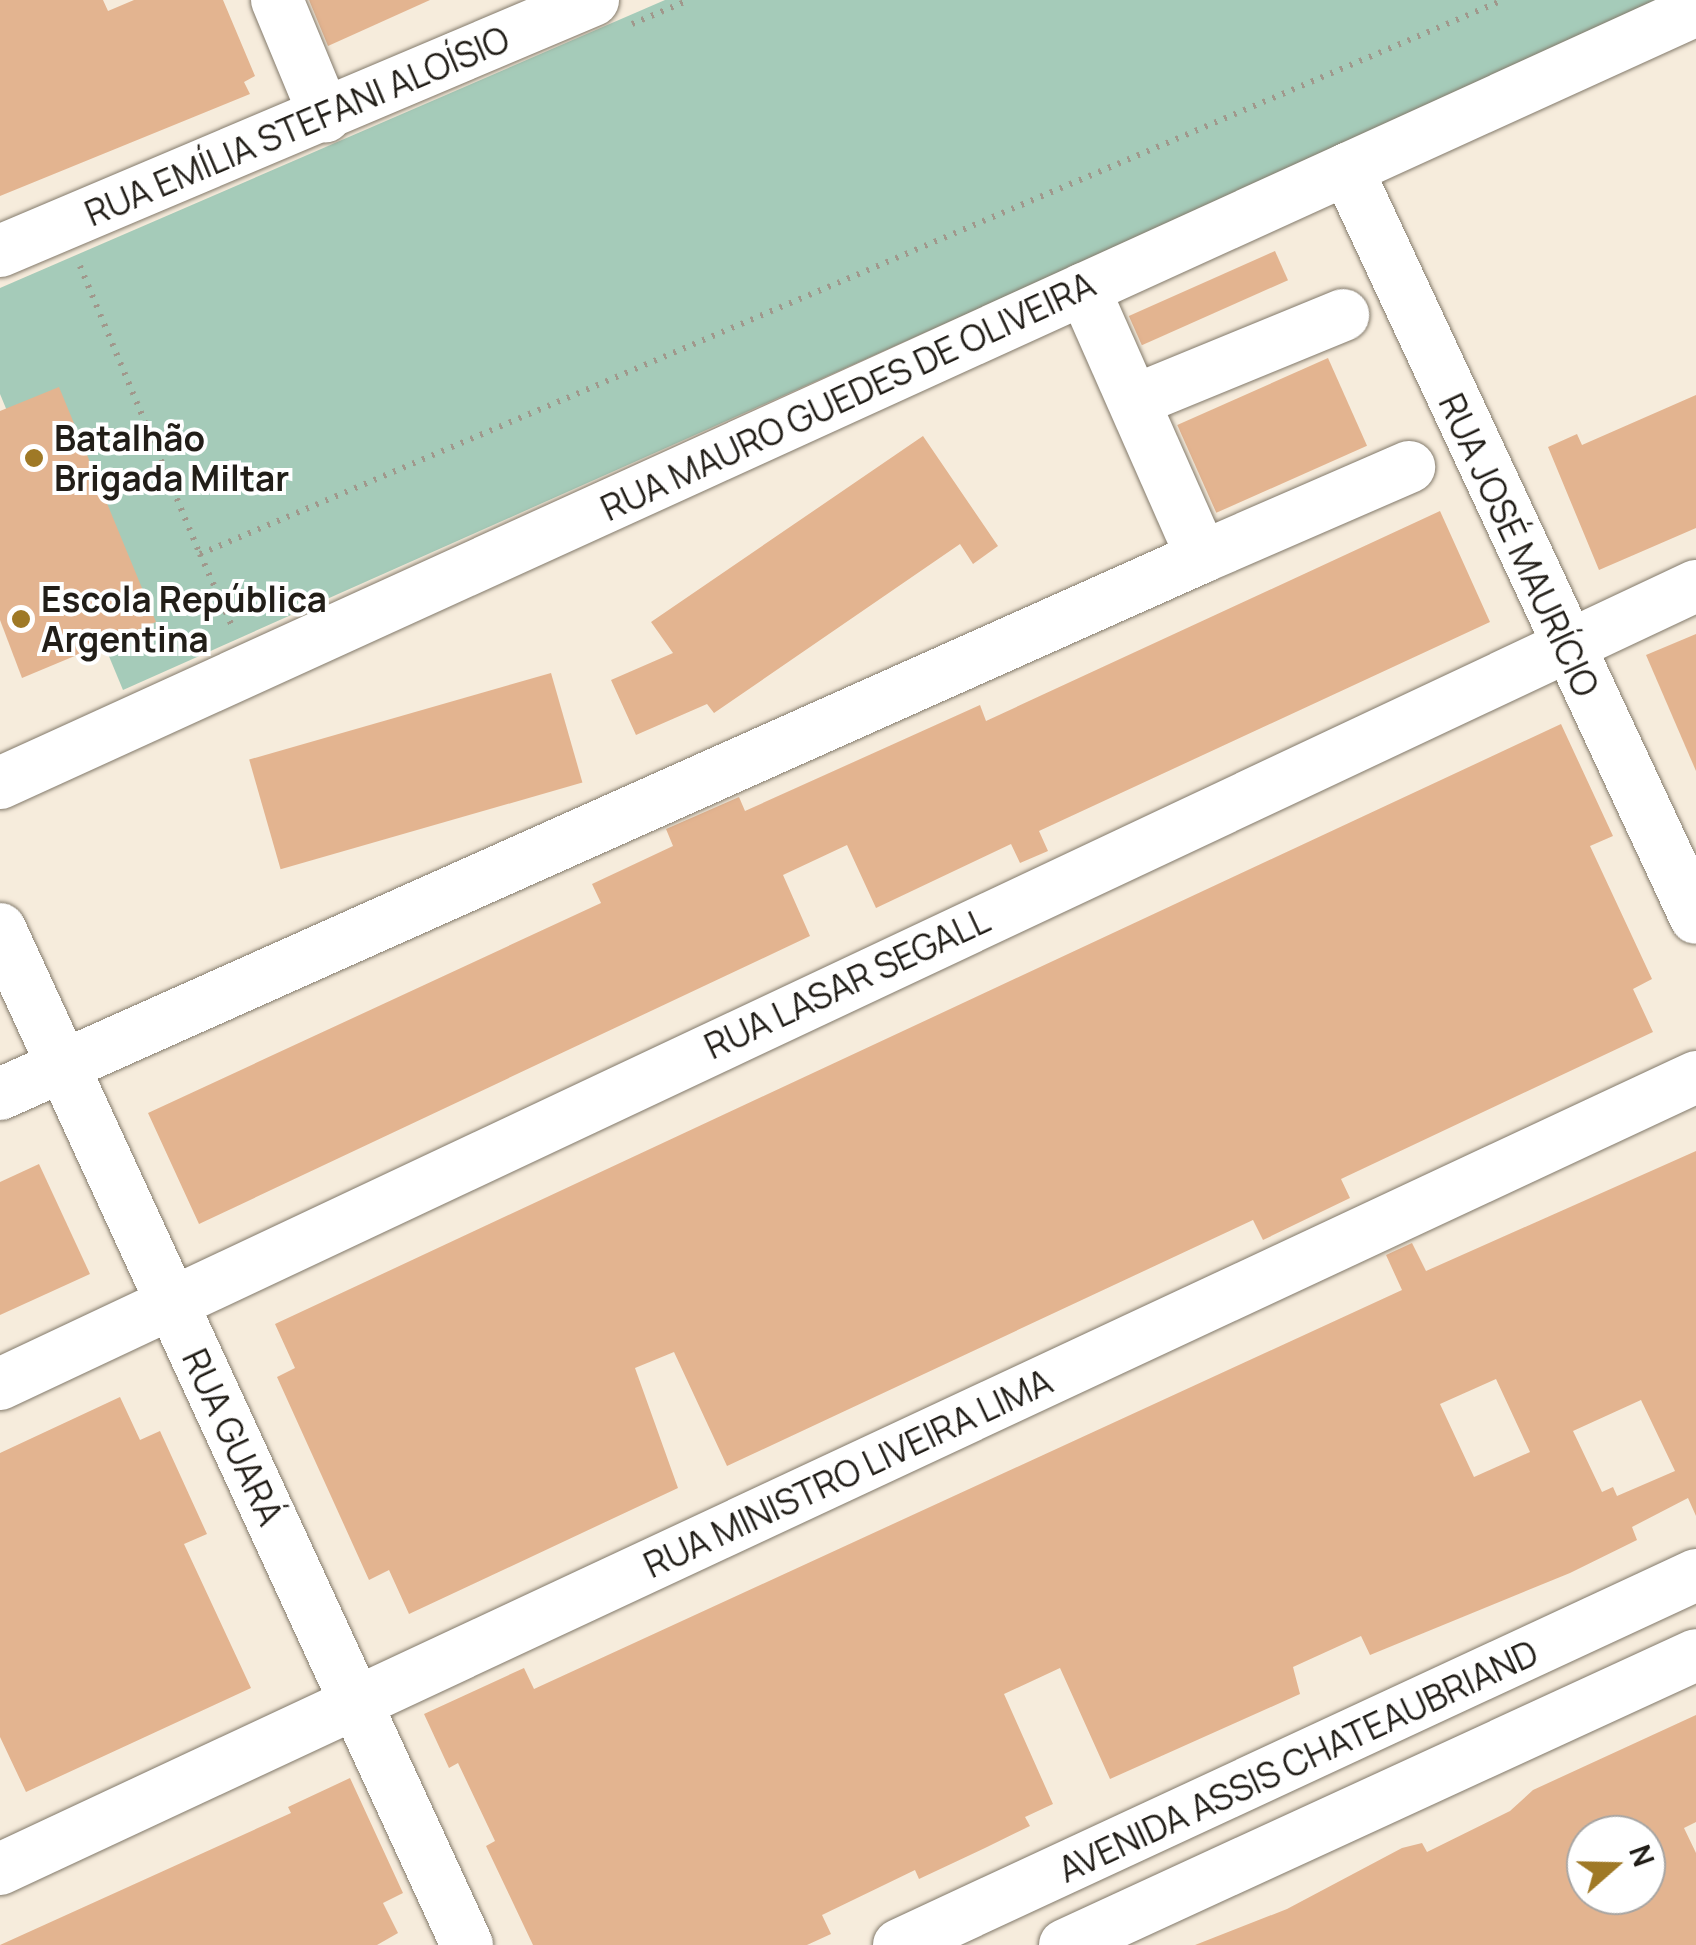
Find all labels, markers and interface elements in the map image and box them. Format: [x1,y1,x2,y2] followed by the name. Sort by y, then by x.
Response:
[79,18,515,234] street label: RUA EMÍLIA STEFANI ALOÍSIO
[594,263,1102,529] street label: RUA MAURO GUEDES DE OLIVEIRA
[1430,387,1608,703] street label: RUA JOSÉ MAURÍCIO
[54,417,289,499] place label: Batalhão Brigada Miltar
[23,447,45,469] marker: Batalhão Brigada Miltar
[41,578,327,660] place label: Escola República Argentina
[10,608,32,630] marker: Escola República Argentina
[698,899,996,1067] street label: RUA LASAR SEGALL
[174,1342,292,1532] street label: RUA GUARÁ
[637,1360,1059,1586] street label: RUA MINISTRO LIVEIRA LIMA
[1052,1631,1544,1891] street label: AVENIDA ASSIS CHATEAUBRIAND
[1566,1815,1666,1915] north arrow
[1621,1839,1664,1871] text: N

